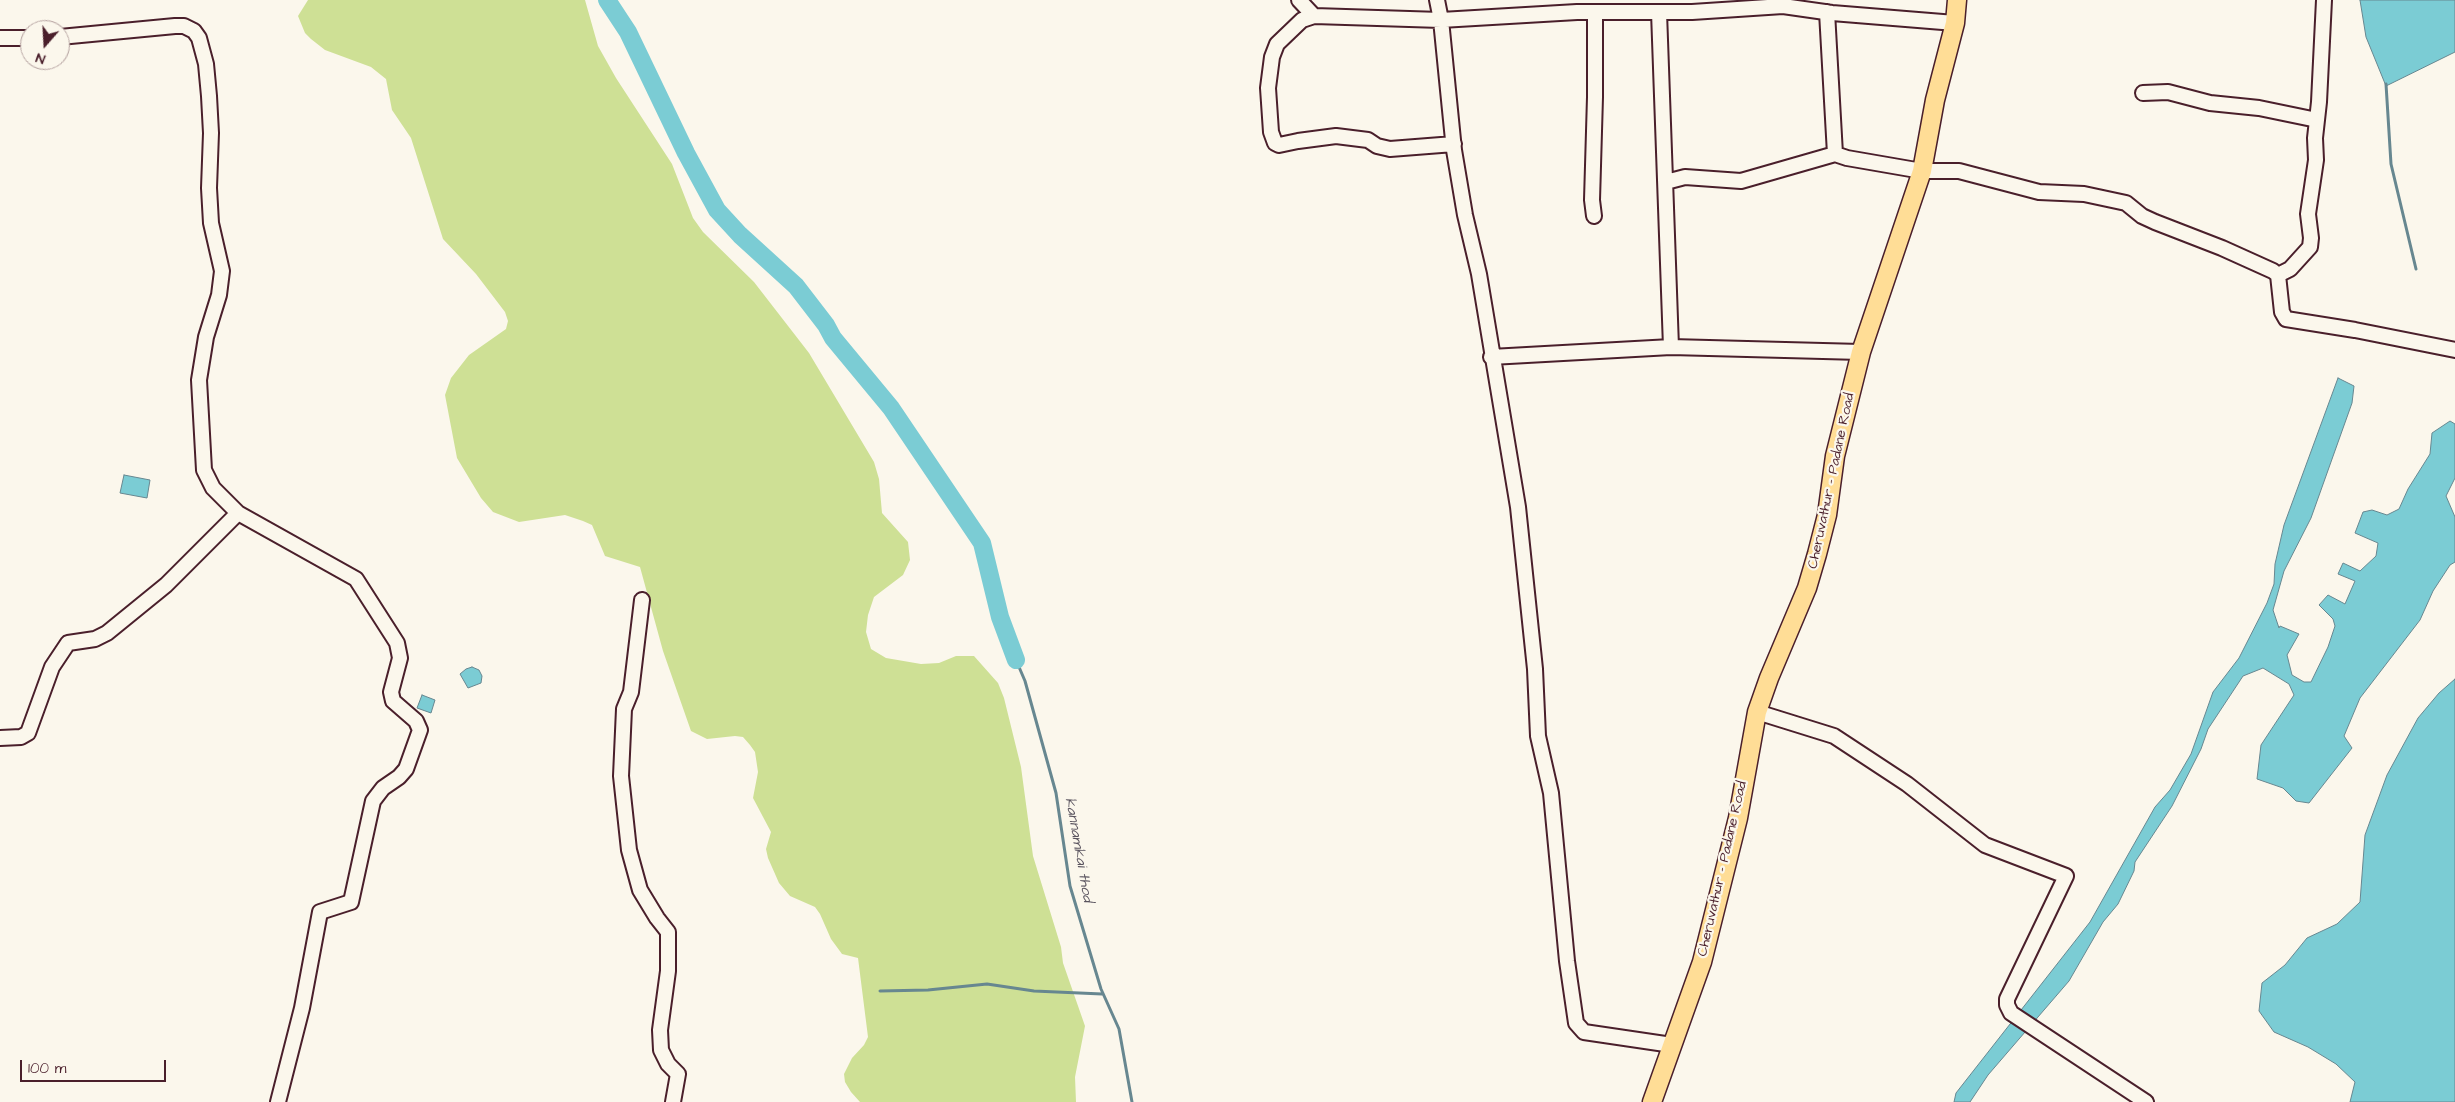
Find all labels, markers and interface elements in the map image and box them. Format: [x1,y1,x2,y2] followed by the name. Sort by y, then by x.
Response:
[20,20,70,70] north arrow
[33,47,48,69] text: N
[1805,392,1859,570] street label: Cheruvathur - Padane Road
[1695,780,1751,958] street label: Cheruvathur - Padane Road
[1060,796,1096,904] water label: kannamkai thod
[22,1050,169,1082] scale bar
[28,1058,67,1079] text: 100 m

